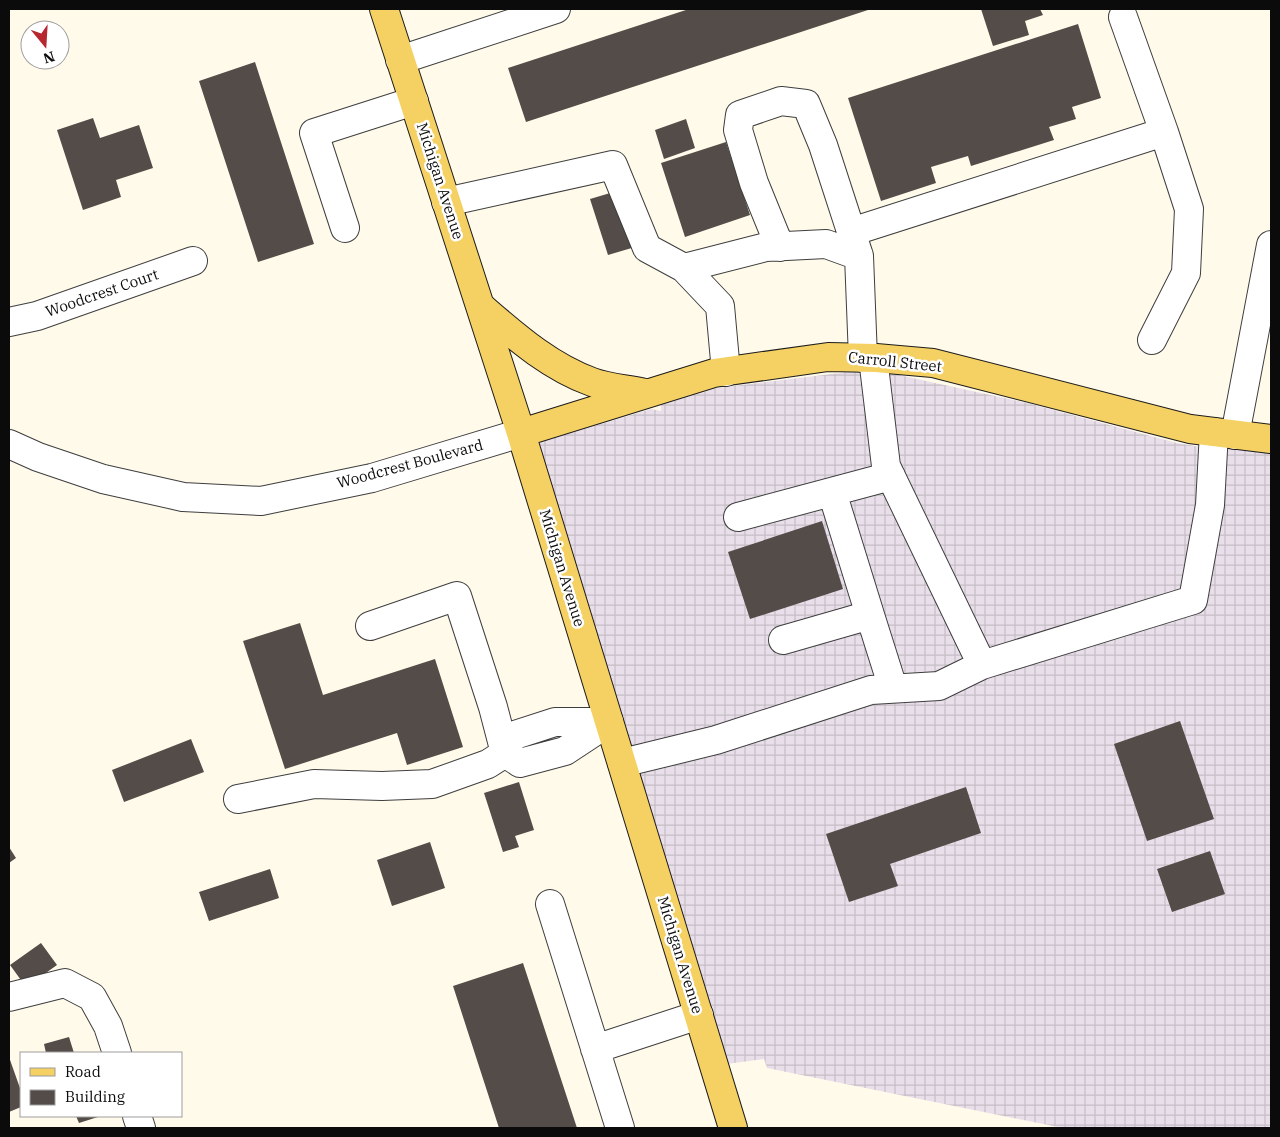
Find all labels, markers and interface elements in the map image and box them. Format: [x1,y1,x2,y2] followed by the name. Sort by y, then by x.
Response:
[20,20,70,70] north arrow
[41,47,57,68] text: N
[413,120,468,242] street label: Michigan Avenue
[43,264,161,321] street label: Woodcrest Court
[847,347,943,376] street label: Carroll Street
[335,435,485,492] street label: Woodcrest Boulevard
[536,507,589,629] street label: Michigan Avenue
[654,894,707,1016] street label: Michigan Avenue
[20,1052,182,1117] legend
[65,1062,101,1081] text: Road
[65,1087,125,1106] text: Building

